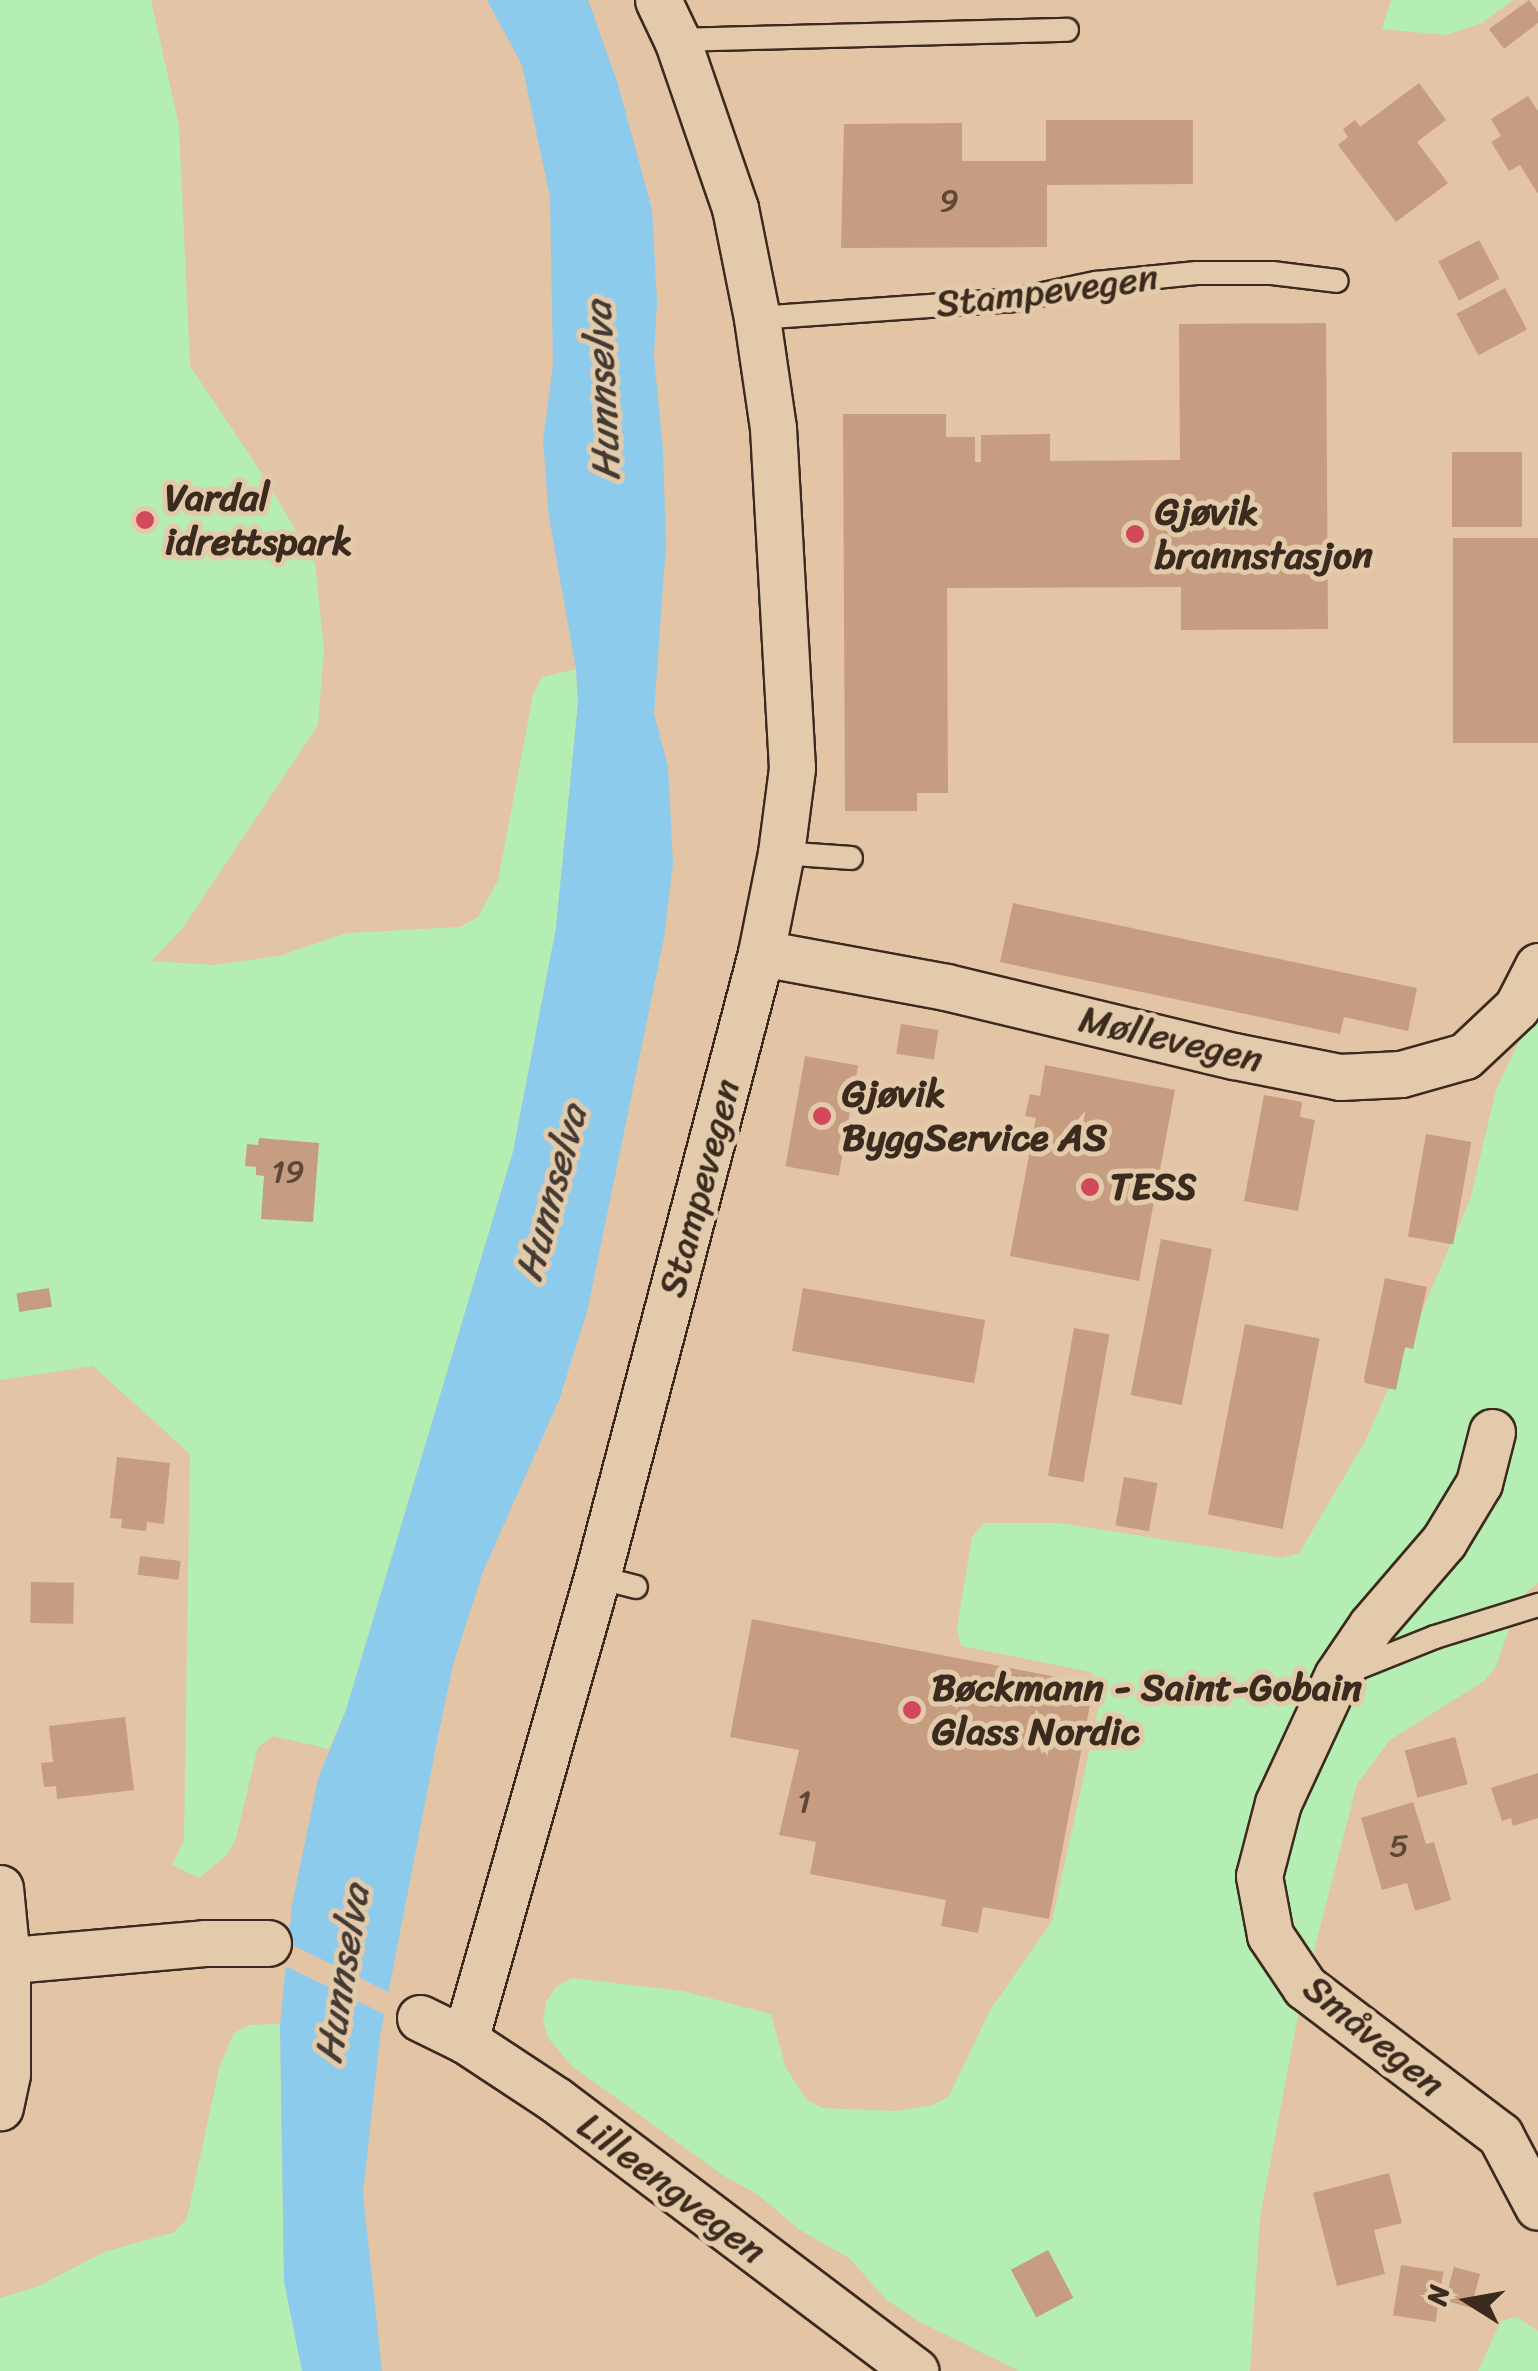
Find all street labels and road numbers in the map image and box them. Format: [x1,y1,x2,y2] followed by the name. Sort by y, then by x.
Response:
[933,255,1161,327] street label: Stampevegen
[1075,996,1267,1082] street label: Møllevegen
[649,1074,751,1302] street label: Stampevegen
[1294,1965,1454,2107] street label: Småvegen
[569,2102,775,2274] street label: Lilleengvegen

